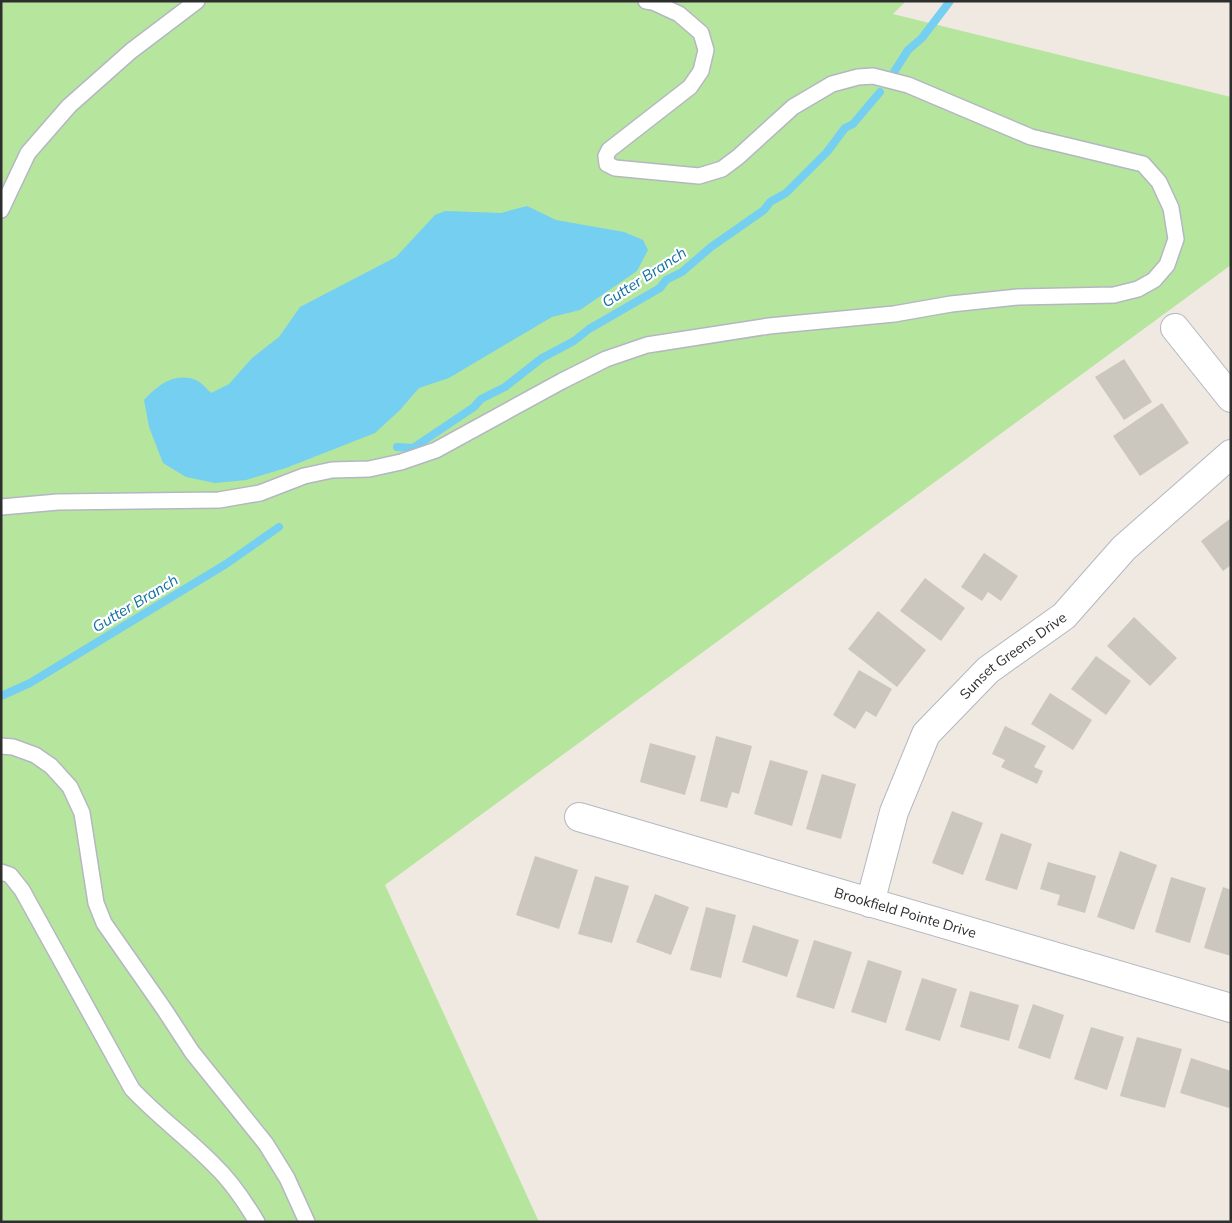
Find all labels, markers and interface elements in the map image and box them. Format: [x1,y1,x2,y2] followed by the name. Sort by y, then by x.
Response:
[598,243,690,311] water label: Gutter Branch
[89,570,182,636] water label: Gutter Branch
[956,608,1070,703] street label: Sunset Greens Drive
[832,883,978,942] street label: Brookfield Pointe Drive

